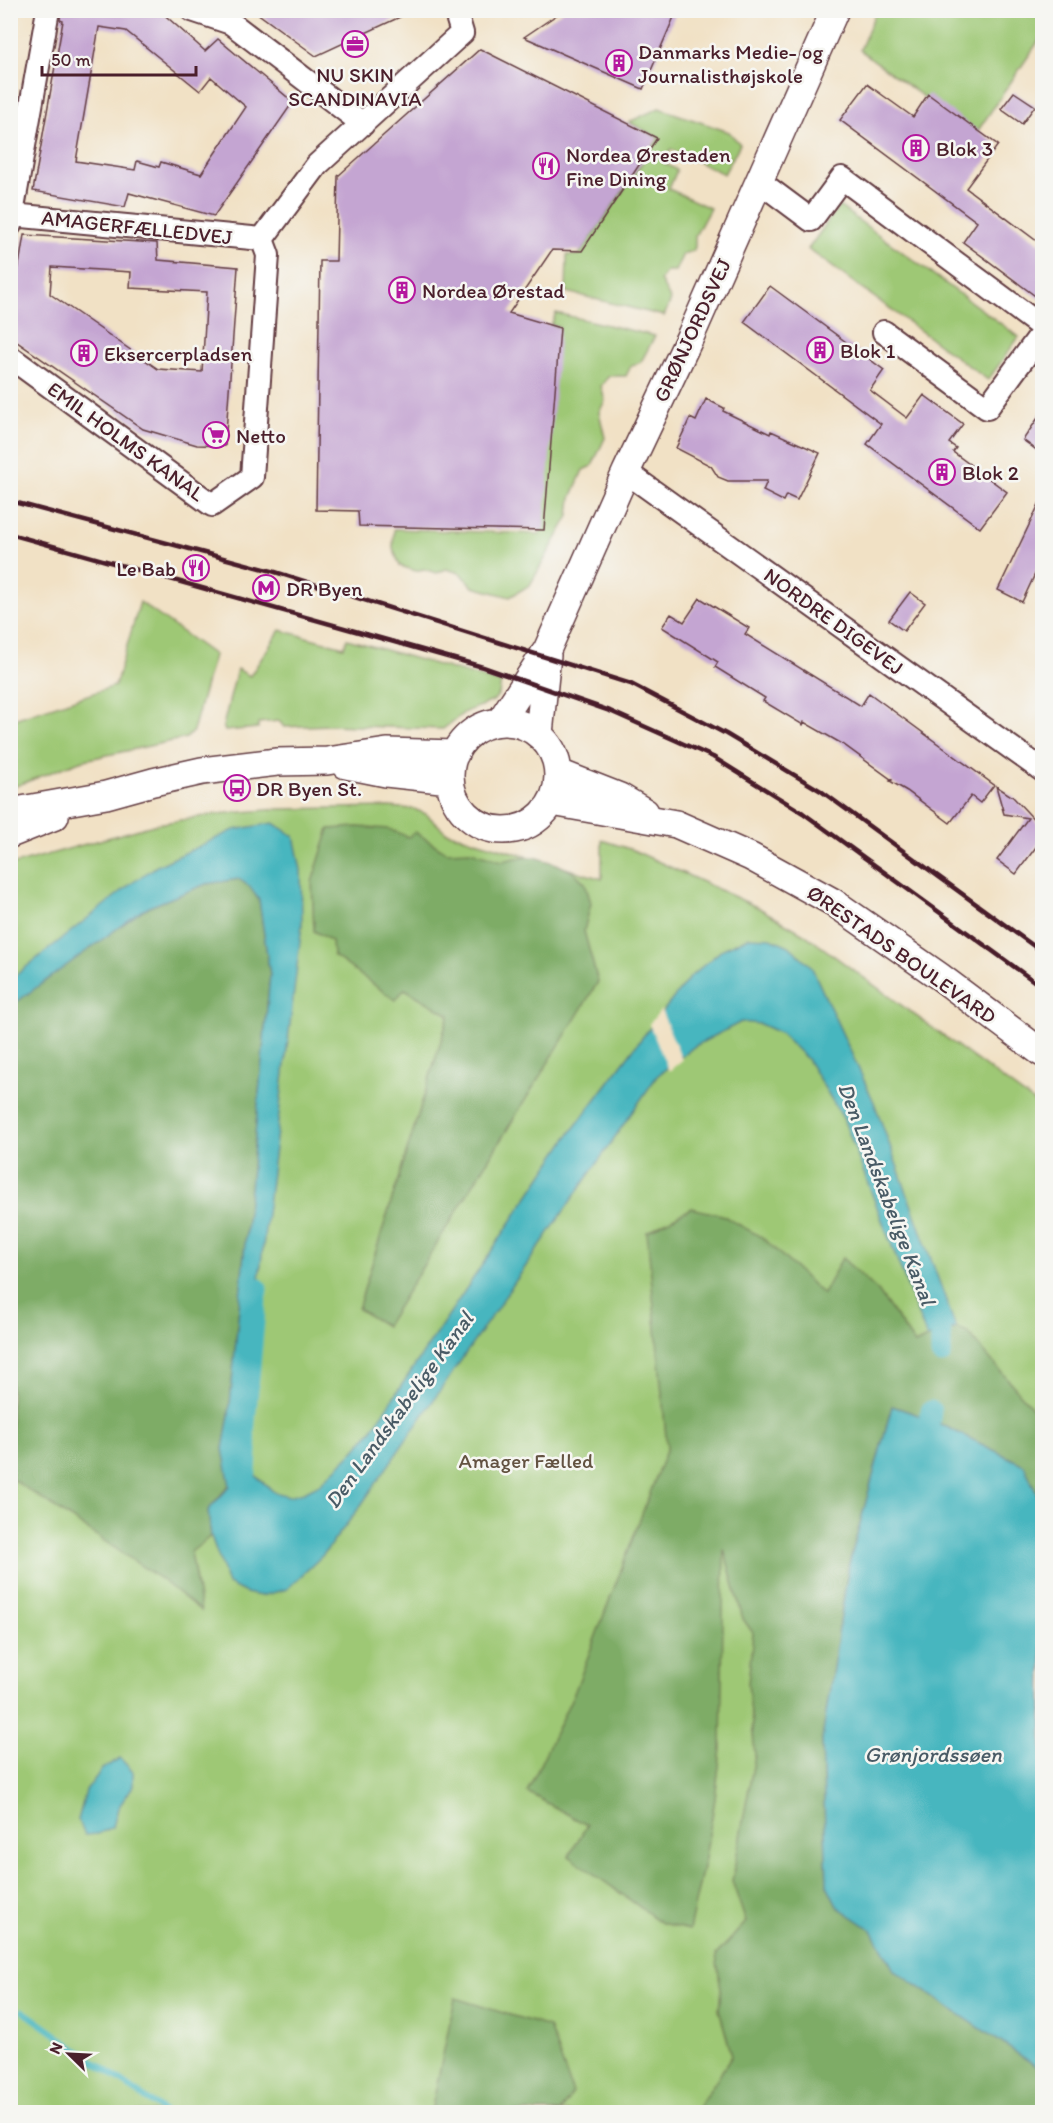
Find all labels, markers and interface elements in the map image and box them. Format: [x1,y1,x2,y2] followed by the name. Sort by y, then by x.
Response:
[340,29,370,59] office icon: NU SKIN SCANDINAVIA
[42,39,196,77] scale bar
[638,39,823,88] place label: Danmarks Medie- og Journalisthøjskole
[604,48,634,78] building icon: Danmarks Medie- og Journalisthøjskole
[51,49,91,71] text: 50 m
[288,62,422,111] place label: NU SKIN SCANDINAVIA
[901,133,931,163] building icon: Blok 3
[936,136,993,161] place label: Blok 3
[566,142,731,191] place label: Nordea Ørestaden Fine Dining
[531,151,561,181] restaurant icon: Nordea Ørestaden Fine Dining
[40,205,234,249] street label: AMAGERFÆLLEDVEJ
[648,254,736,406] street label: GRØNJORDSVEJ
[387,275,417,305] building icon: Nordea Ørestad
[422,278,565,303] place label: Nordea Ørestad
[805,335,835,365] building icon: Blok 1
[69,338,99,368] building icon: Eksercerpladsen
[840,338,896,363] place label: Blok 1
[104,341,253,366] place label: Eksercerpladsen
[43,376,210,507] street label: EMIL HOLMS KANAL
[201,420,231,450] supermarket icon: Netto
[236,423,286,448] place label: Netto
[927,457,957,487] building icon: Blok 2
[962,460,1019,485] place label: Blok 2
[181,553,211,583] restaurant icon: Le Bab
[116,556,176,581] place label: Le Bab
[759,562,909,680] street label: NORDRE DIGEVEJ
[251,573,281,603] metro station icon: DR Byen
[286,576,362,601] place label: DR Byen
[222,773,252,803] bus stop icon: DR Byen St.
[256,776,362,801] place label: DR Byen St.
[803,879,1001,1029] street label: ØRESTADS BOULEVARD
[832,1079,943,1311] water label: Den Landskabelige Kanal
[319,1305,480,1513] water label: Den Landskabelige Kanal
[458,1448,594,1473] park label: Amager Fælled
[864,1741,1002,1768] water label: Grønjordssøen
[39,2024,99,2084] north arrow
[45,2039,67,2057] text: N

